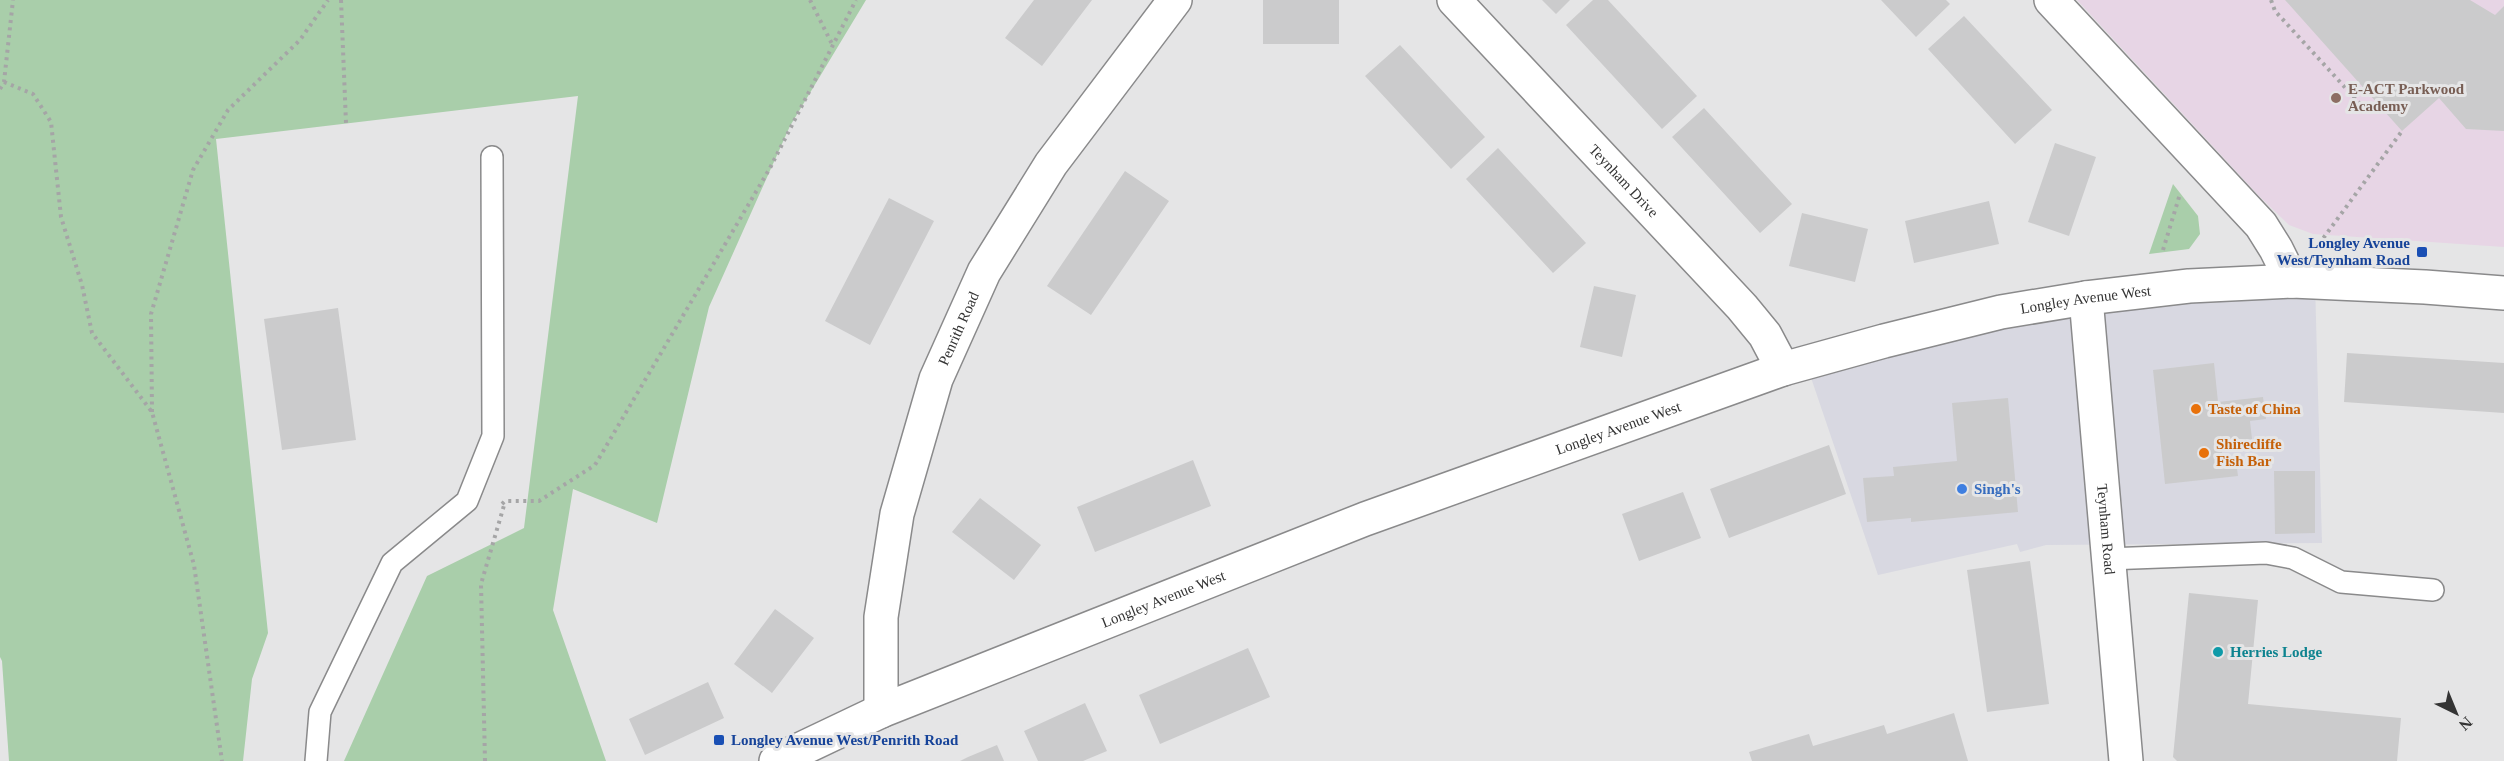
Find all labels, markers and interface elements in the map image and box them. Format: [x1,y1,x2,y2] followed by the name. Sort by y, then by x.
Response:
[2348,81,2465,114] place label: E-ACT Parkwood Academy
[2329,91,2343,105] marker: E-ACT Parkwood Academy
[1586,141,1662,221] street label: Teynham Drive
[2277,235,2411,268] place label: Longley Avenue West/Teynham Road
[2415,245,2429,259] marker: Longley Avenue West/Teynham Road
[2019,282,2153,317] street label: Longley Avenue West
[935,289,982,368] street label: Penrith Road
[1554,398,1684,458] street label: Longley Avenue West
[2208,401,2301,417] place label: Taste of China
[2189,402,2203,416] marker: Taste of China
[2216,436,2282,469] place label: Shirecliffe Fish Bar
[2197,446,2211,460] marker: Shirecliffe Fish Bar
[1974,481,2021,497] place label: Singh's
[1955,482,1969,496] marker: Singh's
[2094,483,2118,576] street label: Teynham Road
[1099,567,1228,631] street label: Longley Avenue West
[2230,644,2322,660] place label: Herries Lodge
[2211,645,2225,659] marker: Herries Lodge
[2426,683,2486,743] north arrow
[2456,713,2476,734] text: N
[731,732,959,748] place label: Longley Avenue West/Penrith Road
[712,733,726,747] marker: Longley Avenue West/Penrith Road

